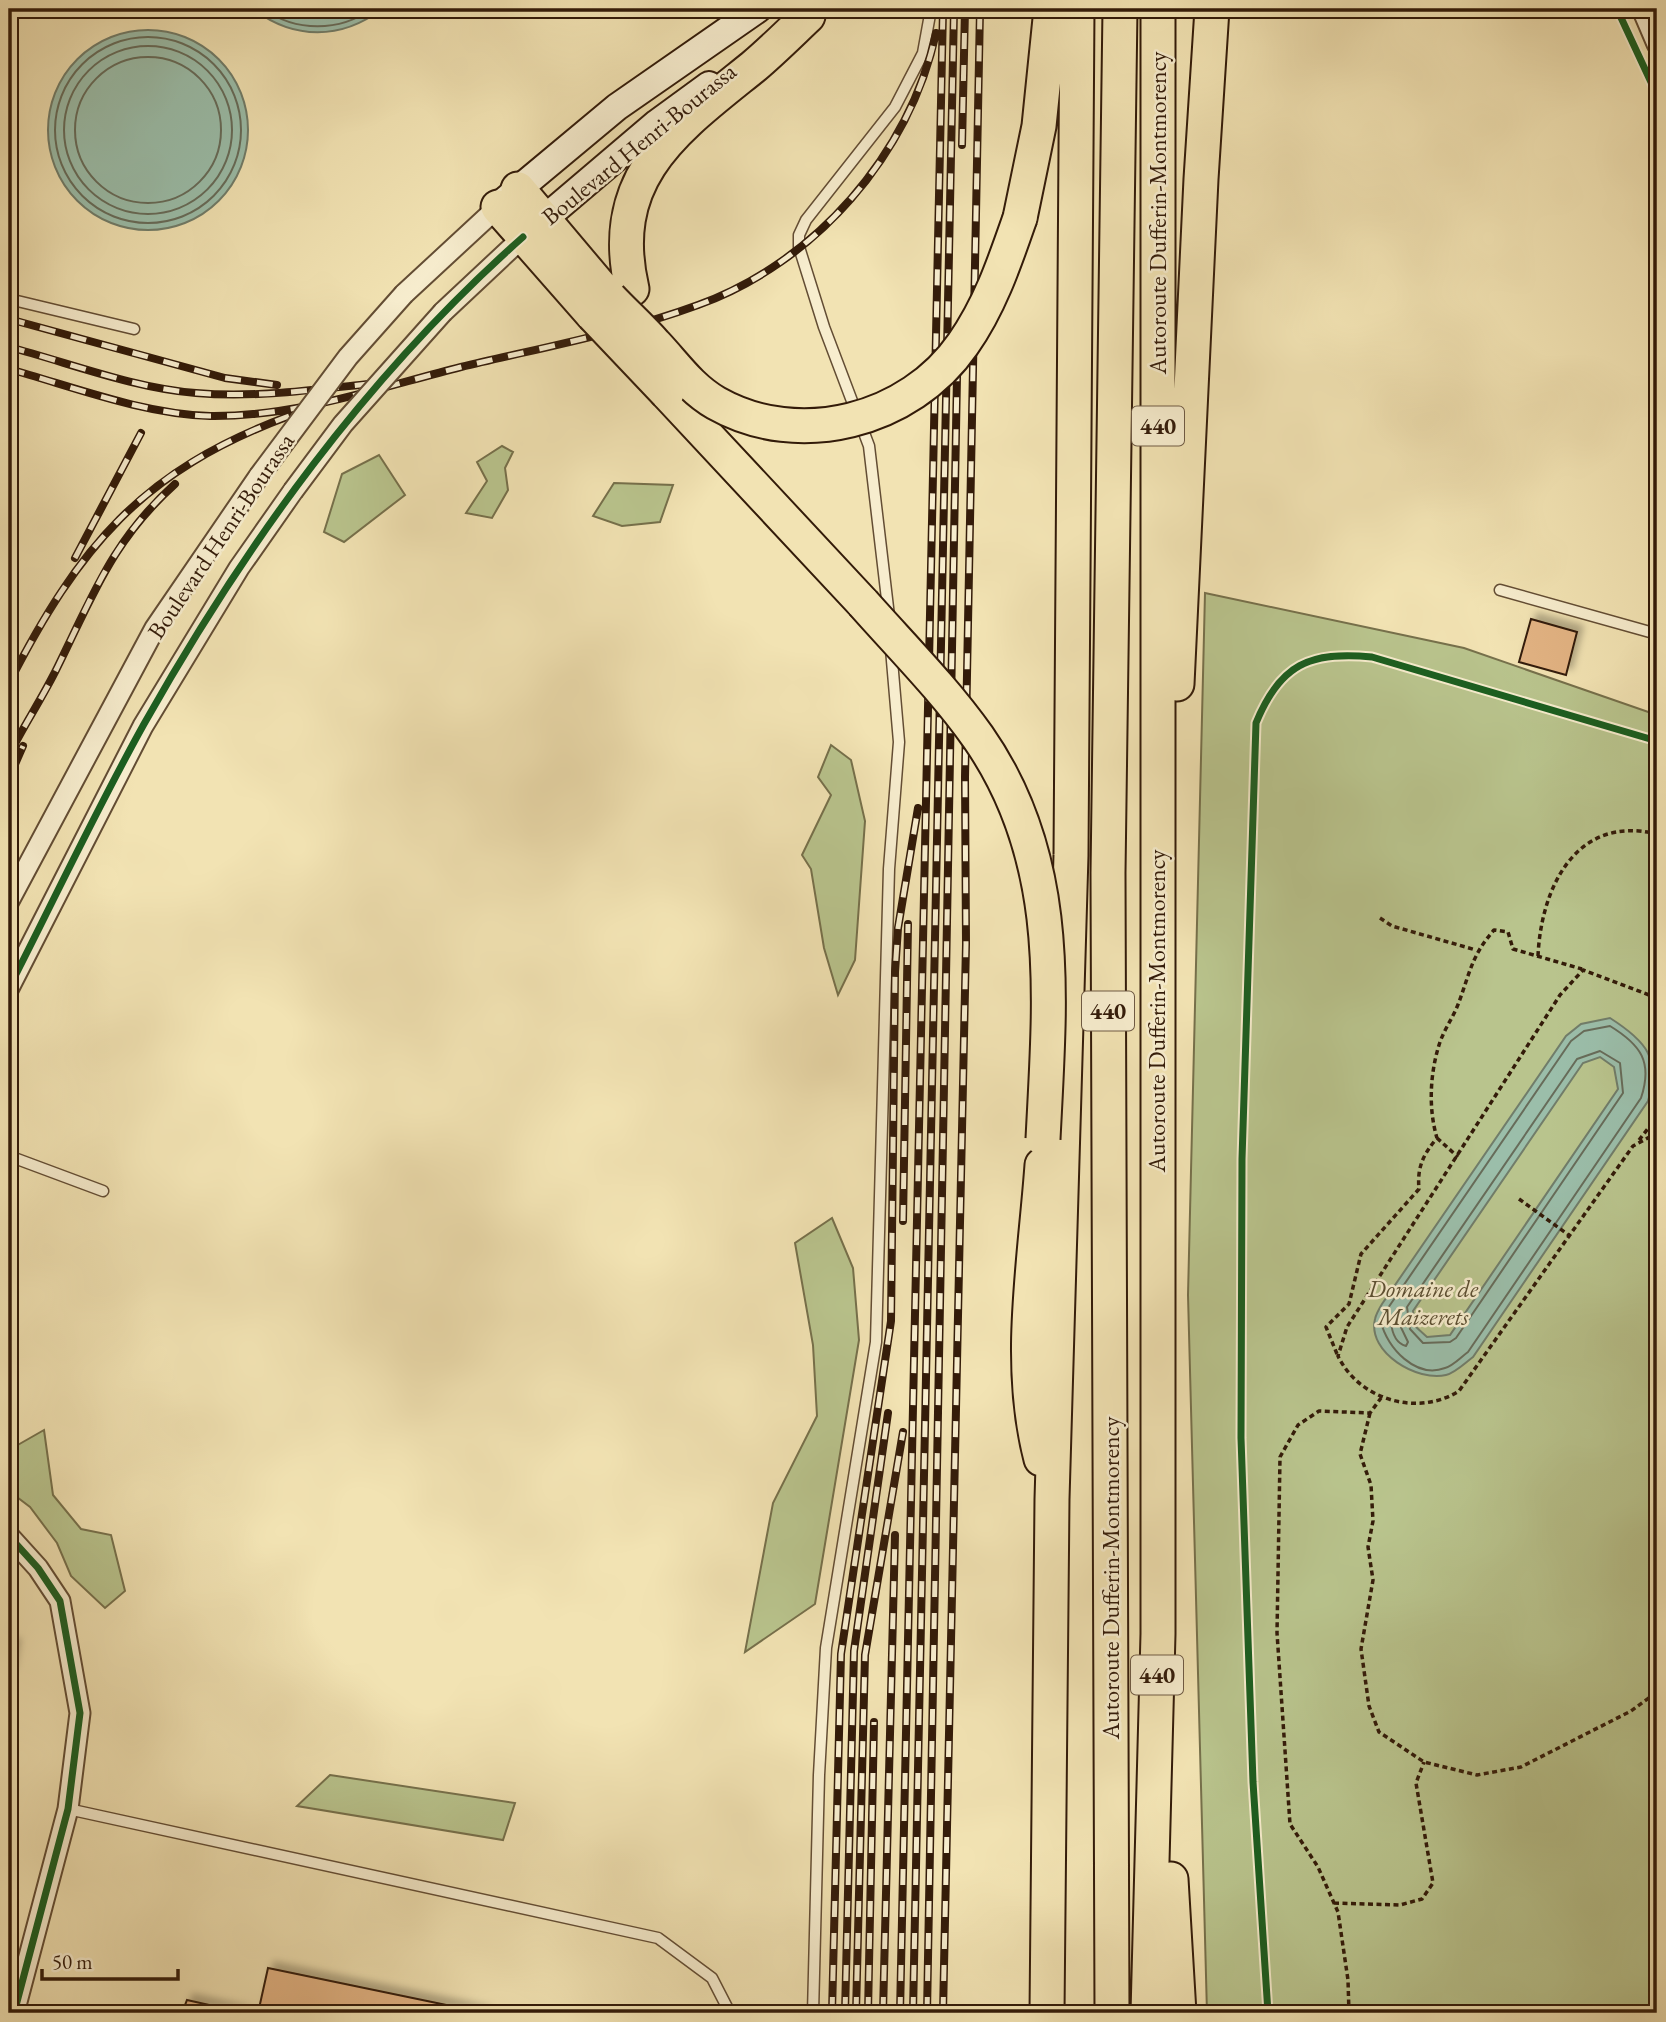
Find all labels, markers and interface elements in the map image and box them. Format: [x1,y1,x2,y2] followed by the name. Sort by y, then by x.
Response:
[1142,51,1173,376] street label: Autoroute Dufferin-Montmorency
[535,55,743,232] street label: Boulevard Henri-Bourassa
[1132,406,1184,446] road number: 440
[140,427,301,645] street label: Boulevard Henri-Bourassa
[1141,849,1172,1174] street label: Autoroute Dufferin-Montmorency
[1082,992,1134,1030] road number: 440
[1367,1273,1479,1332] park label: Domaine de Maizerets
[1095,1416,1126,1741] street label: Autoroute Dufferin-Montmorency
[1131,1656,1183,1694] road number: 440
[42,1938,178,1982] scale bar
[52,1948,93,1975] text: 50 m

